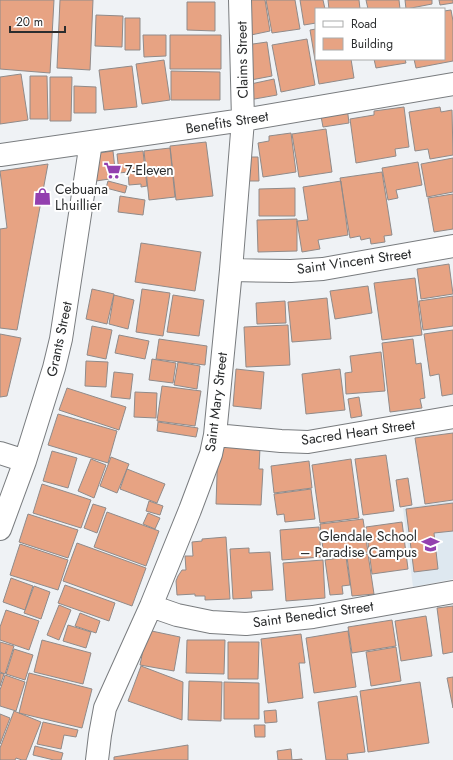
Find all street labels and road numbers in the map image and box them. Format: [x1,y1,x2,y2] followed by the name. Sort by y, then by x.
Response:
[231,21,253,99] street label: Claims Street
[184,105,271,138] street label: Benefits Street
[295,243,413,279] street label: Saint Vincent Street
[41,299,77,378] street label: Grants Street
[200,351,232,453] street label: Saint Mary Street
[300,414,417,450] street label: Sacred Heart Street
[251,596,375,632] street label: Saint Benedict Street

